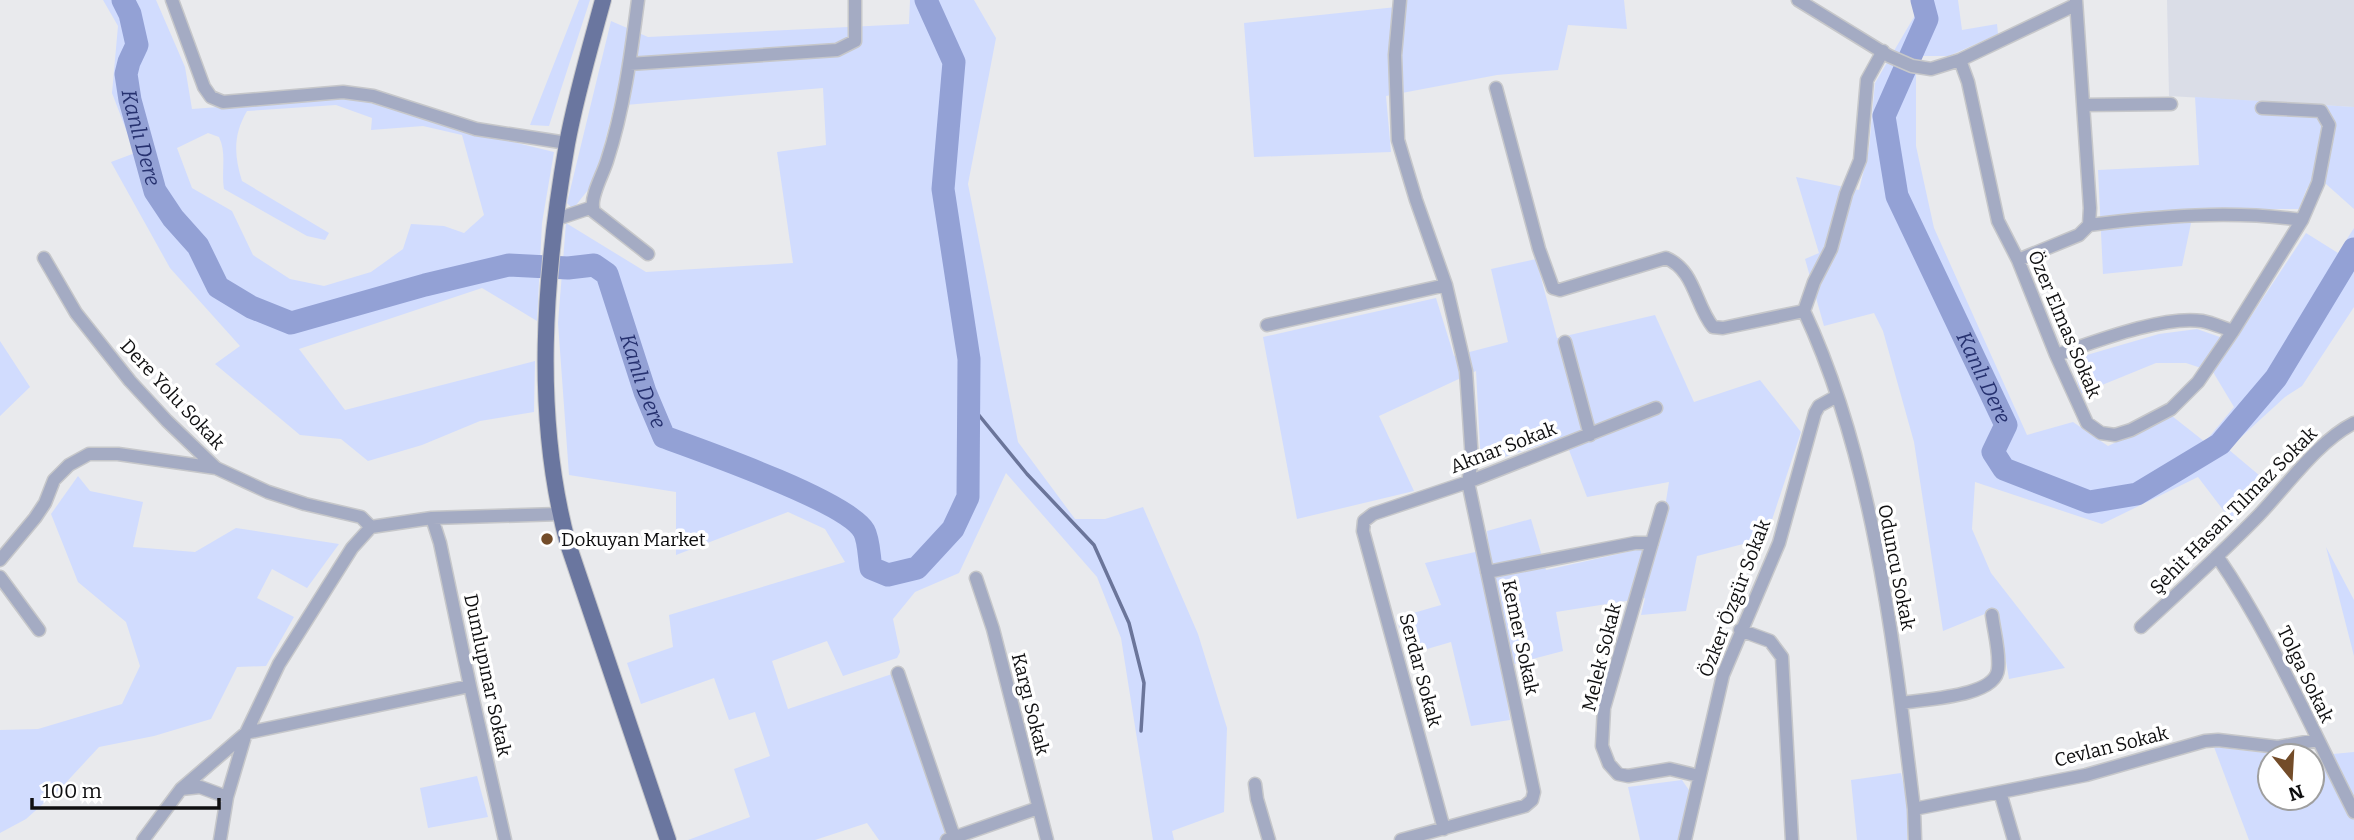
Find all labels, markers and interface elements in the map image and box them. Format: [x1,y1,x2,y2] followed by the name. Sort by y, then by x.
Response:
[116,88,166,189] water label: Kanlı Dere
[2023,247,2106,402] street label: Özer Elmas Sokak
[1950,327,2017,428] water label: Kanlı Dere
[614,330,672,433] water label: Kanlı Dere
[116,334,230,454] street label: Dere Yolu Sokak
[1447,417,1560,478] street label: Aknar Sokak
[2145,422,2322,599] street label: Şehit Hasan Tılmaz Sokak
[1873,502,1920,632] street label: Oduncu Sokak
[1694,516,1775,680] street label: Özker Özgür Sokak
[561,528,706,551] place label: Dokuyan Market
[539,531,555,547] marker: Dokuyan Market
[1497,577,1544,697] street label: Kemer Sokak
[459,592,516,759] street label: Dumlupınar Sokak
[1577,600,1626,714] street label: Melek Sokak
[1394,611,1447,730] street label: Serdar Sokak
[2272,622,2339,726] street label: Tolga Sokak
[1007,651,1054,758] street label: Kargı Sokak
[2052,721,2171,772] street label: Cevlan Sokak
[2256,742,2326,812] north arrow
[32,766,219,810] scale bar
[42,778,102,804] text: 100 m
[2285,779,2307,806] text: N

